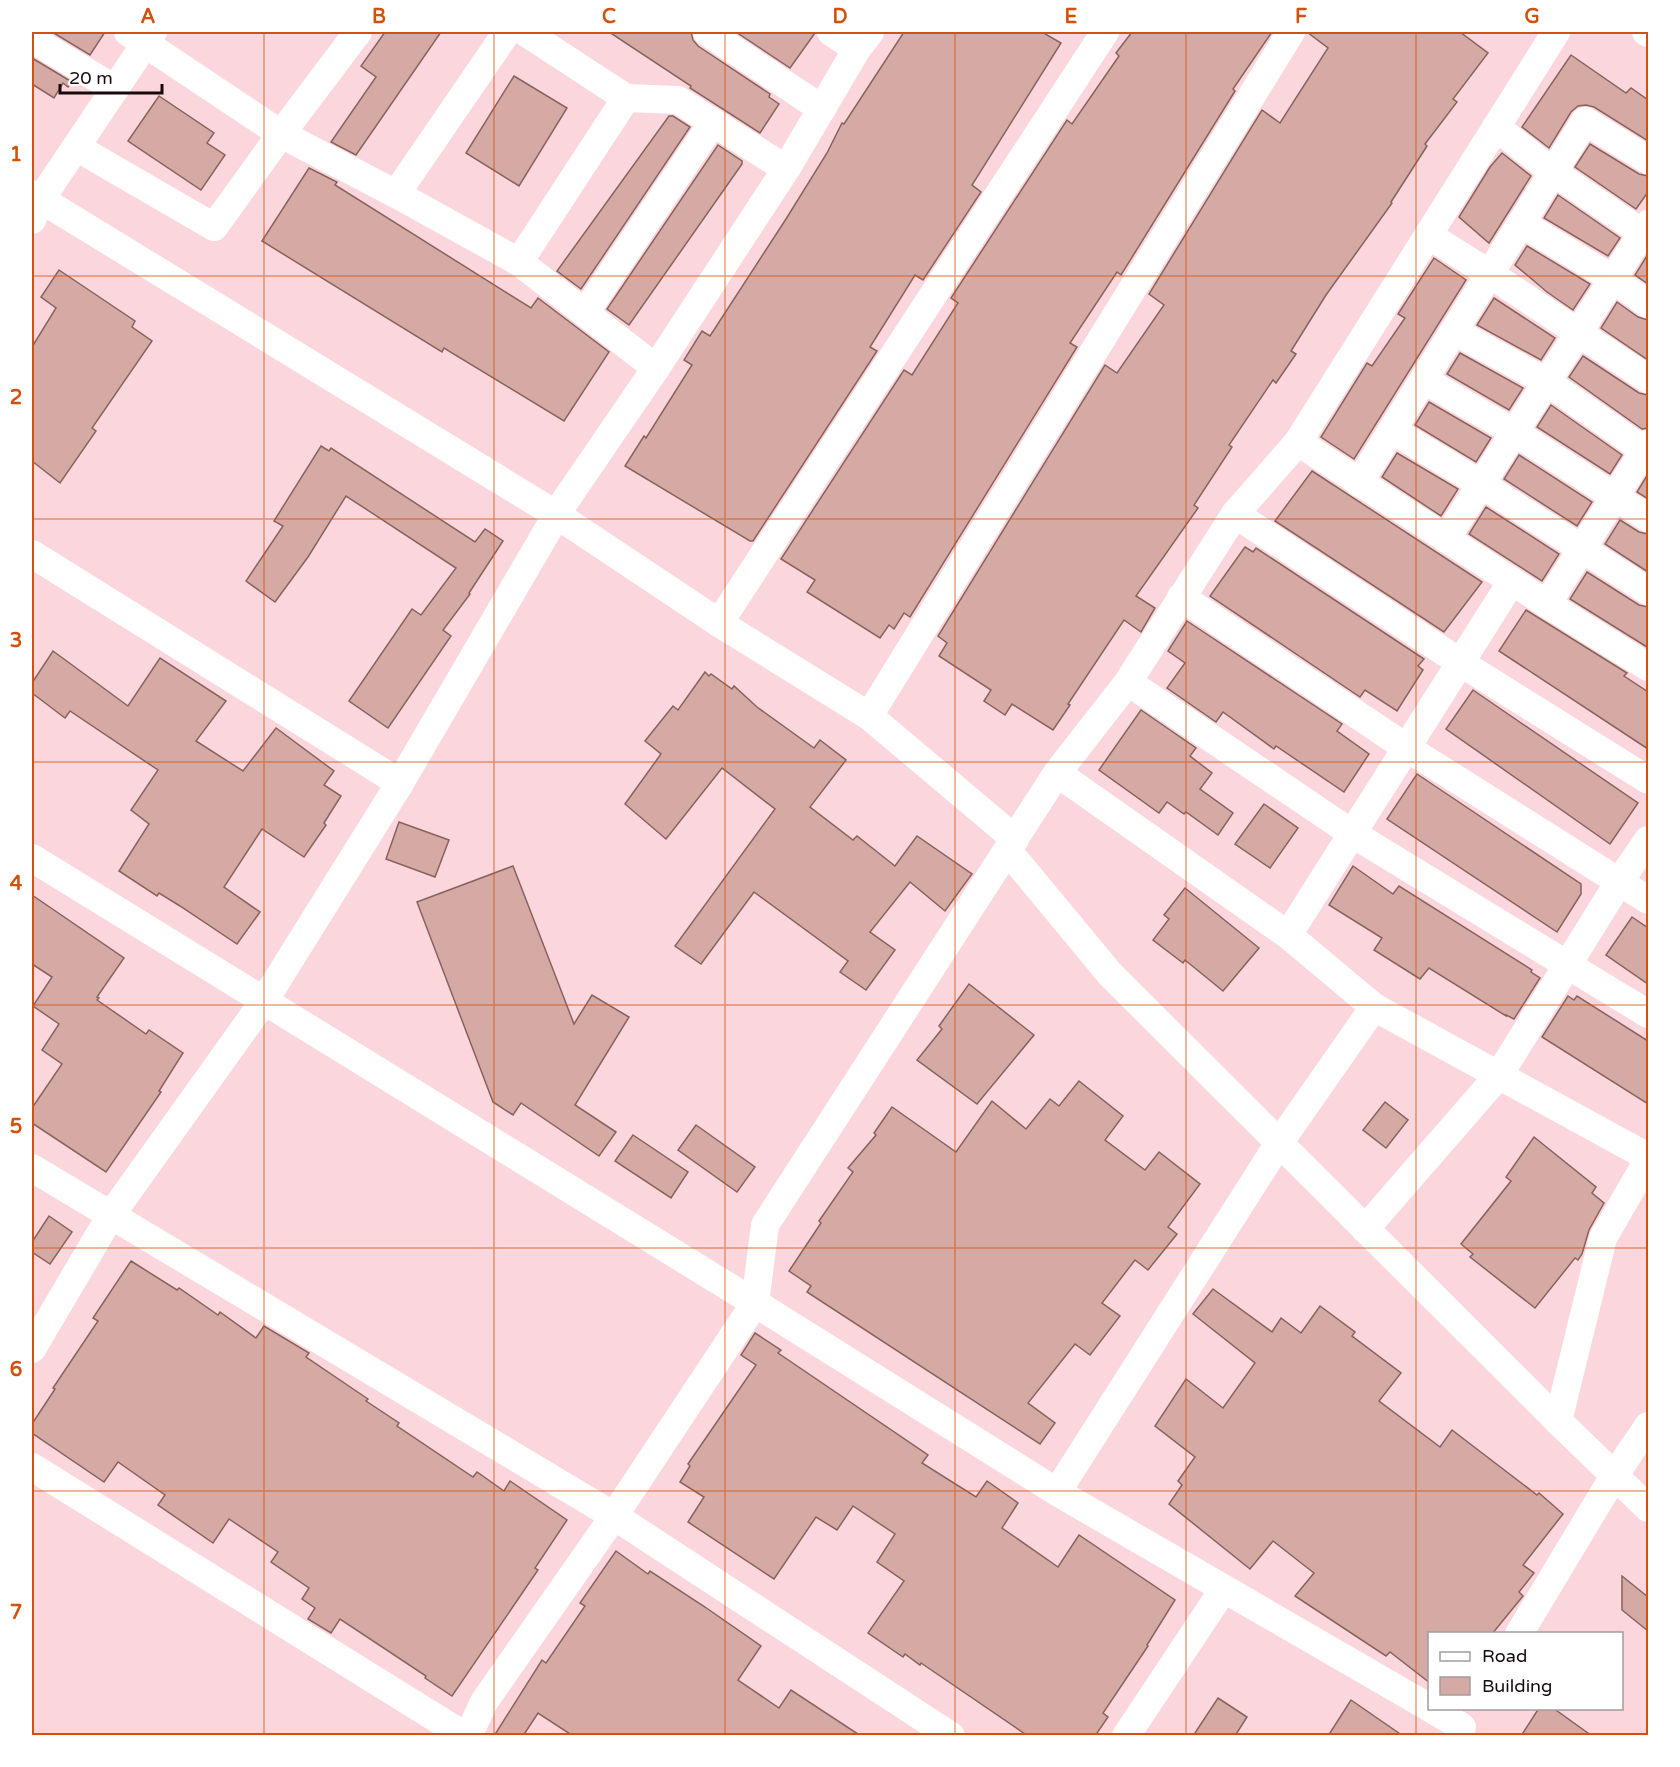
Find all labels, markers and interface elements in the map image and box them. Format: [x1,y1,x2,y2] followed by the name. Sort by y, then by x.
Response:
[141,5,156,29] text: A
[372,5,386,29] text: B
[602,5,616,29] text: C
[832,5,848,29] text: D
[1065,5,1078,29] text: E
[1295,5,1307,29] text: F
[1524,5,1540,29] text: G
[60,57,162,95] scale bar
[69,67,113,89] text: 20 m
[10,143,22,167] text: 1
[10,386,22,410] text: 2
[10,629,22,653] text: 3
[10,872,23,896] text: 4
[10,1115,22,1139] text: 5
[10,1358,22,1382] text: 6
[10,1601,22,1625] text: 7
[1428,1632,1623,1710] legend
[1482,1645,1527,1667] text: Road
[1482,1675,1552,1697] text: Building

